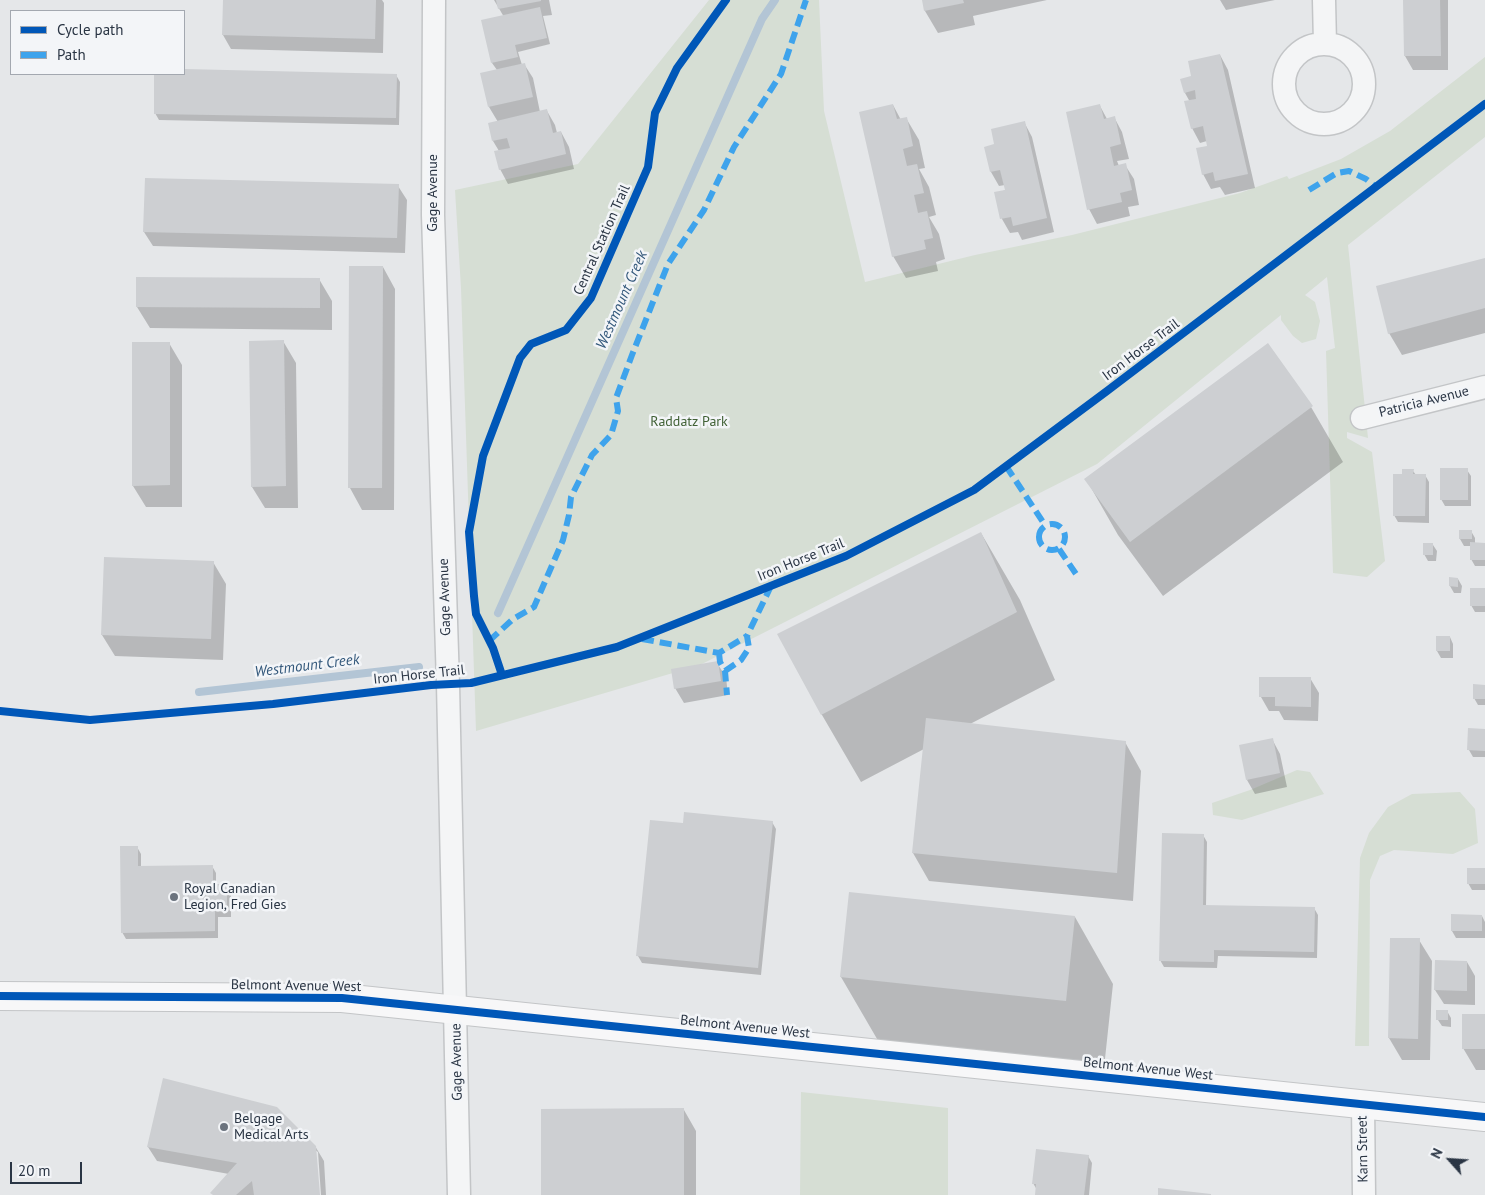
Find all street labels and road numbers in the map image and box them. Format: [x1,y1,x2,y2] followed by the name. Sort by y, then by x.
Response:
[425,154,441,232] street label: Gage Avenue
[570,182,634,298] street label: Central Station Trail
[1099,316,1183,384] street label: Iron Horse Trail
[1377,383,1471,421] street label: Patricia Avenue
[755,535,847,585] street label: Iron Horse Trail
[435,558,455,636] street label: Gage Avenue
[372,662,466,688] street label: Iron Horse Trail
[231,976,361,996] street label: Belmont Avenue West
[679,1012,811,1042] street label: Belmont Avenue West
[448,1023,466,1101] street label: Gage Avenue
[1082,1054,1214,1084] street label: Belmont Avenue West
[1354,1115,1372,1183] street label: Karn Street

